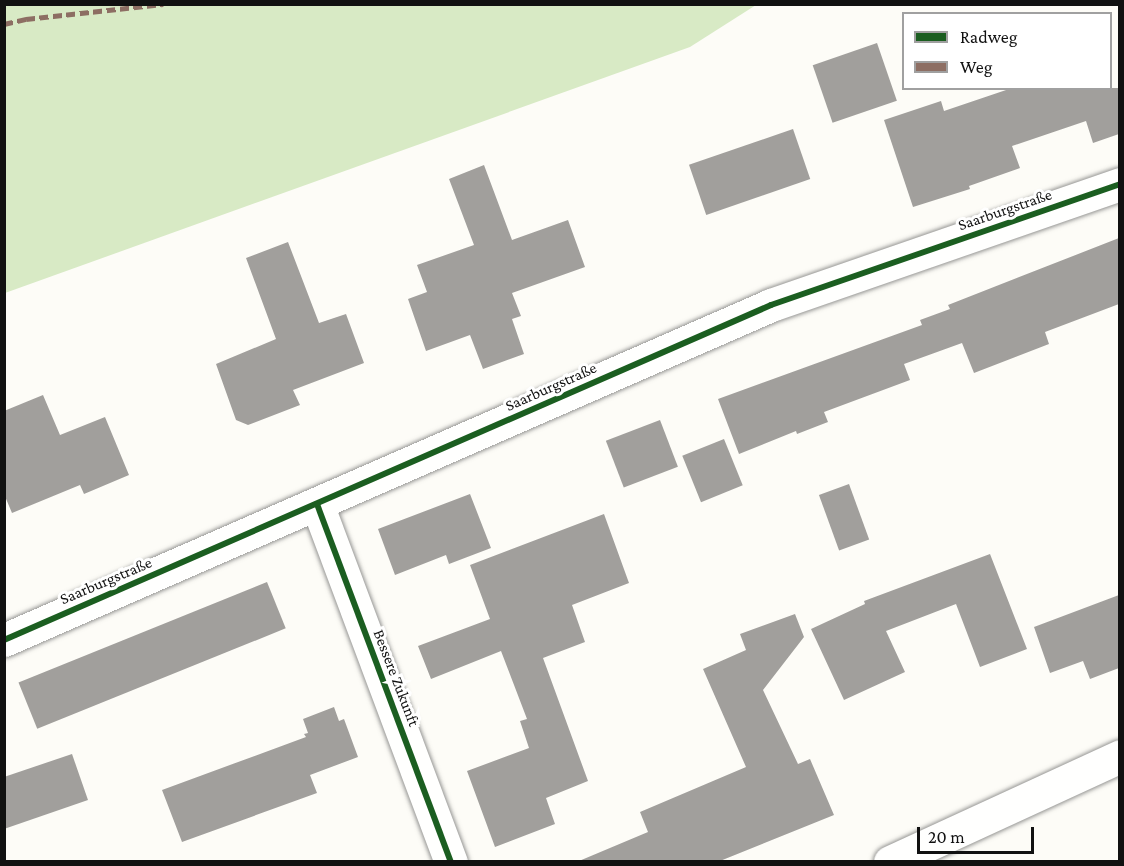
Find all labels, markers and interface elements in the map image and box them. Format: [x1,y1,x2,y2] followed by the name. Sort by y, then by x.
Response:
[902,12,1112,90] legend
[960,27,1017,47] text: Radweg
[960,57,992,77] text: Weg
[956,185,1054,235] street label: Saarburgstraße
[502,358,600,416] street label: Saarburgstraße
[57,553,155,609] street label: Saarburgstraße
[369,627,423,729] street label: Bessere Zukunft
[920,815,1037,853] scale bar
[928,827,965,847] text: 20 m

